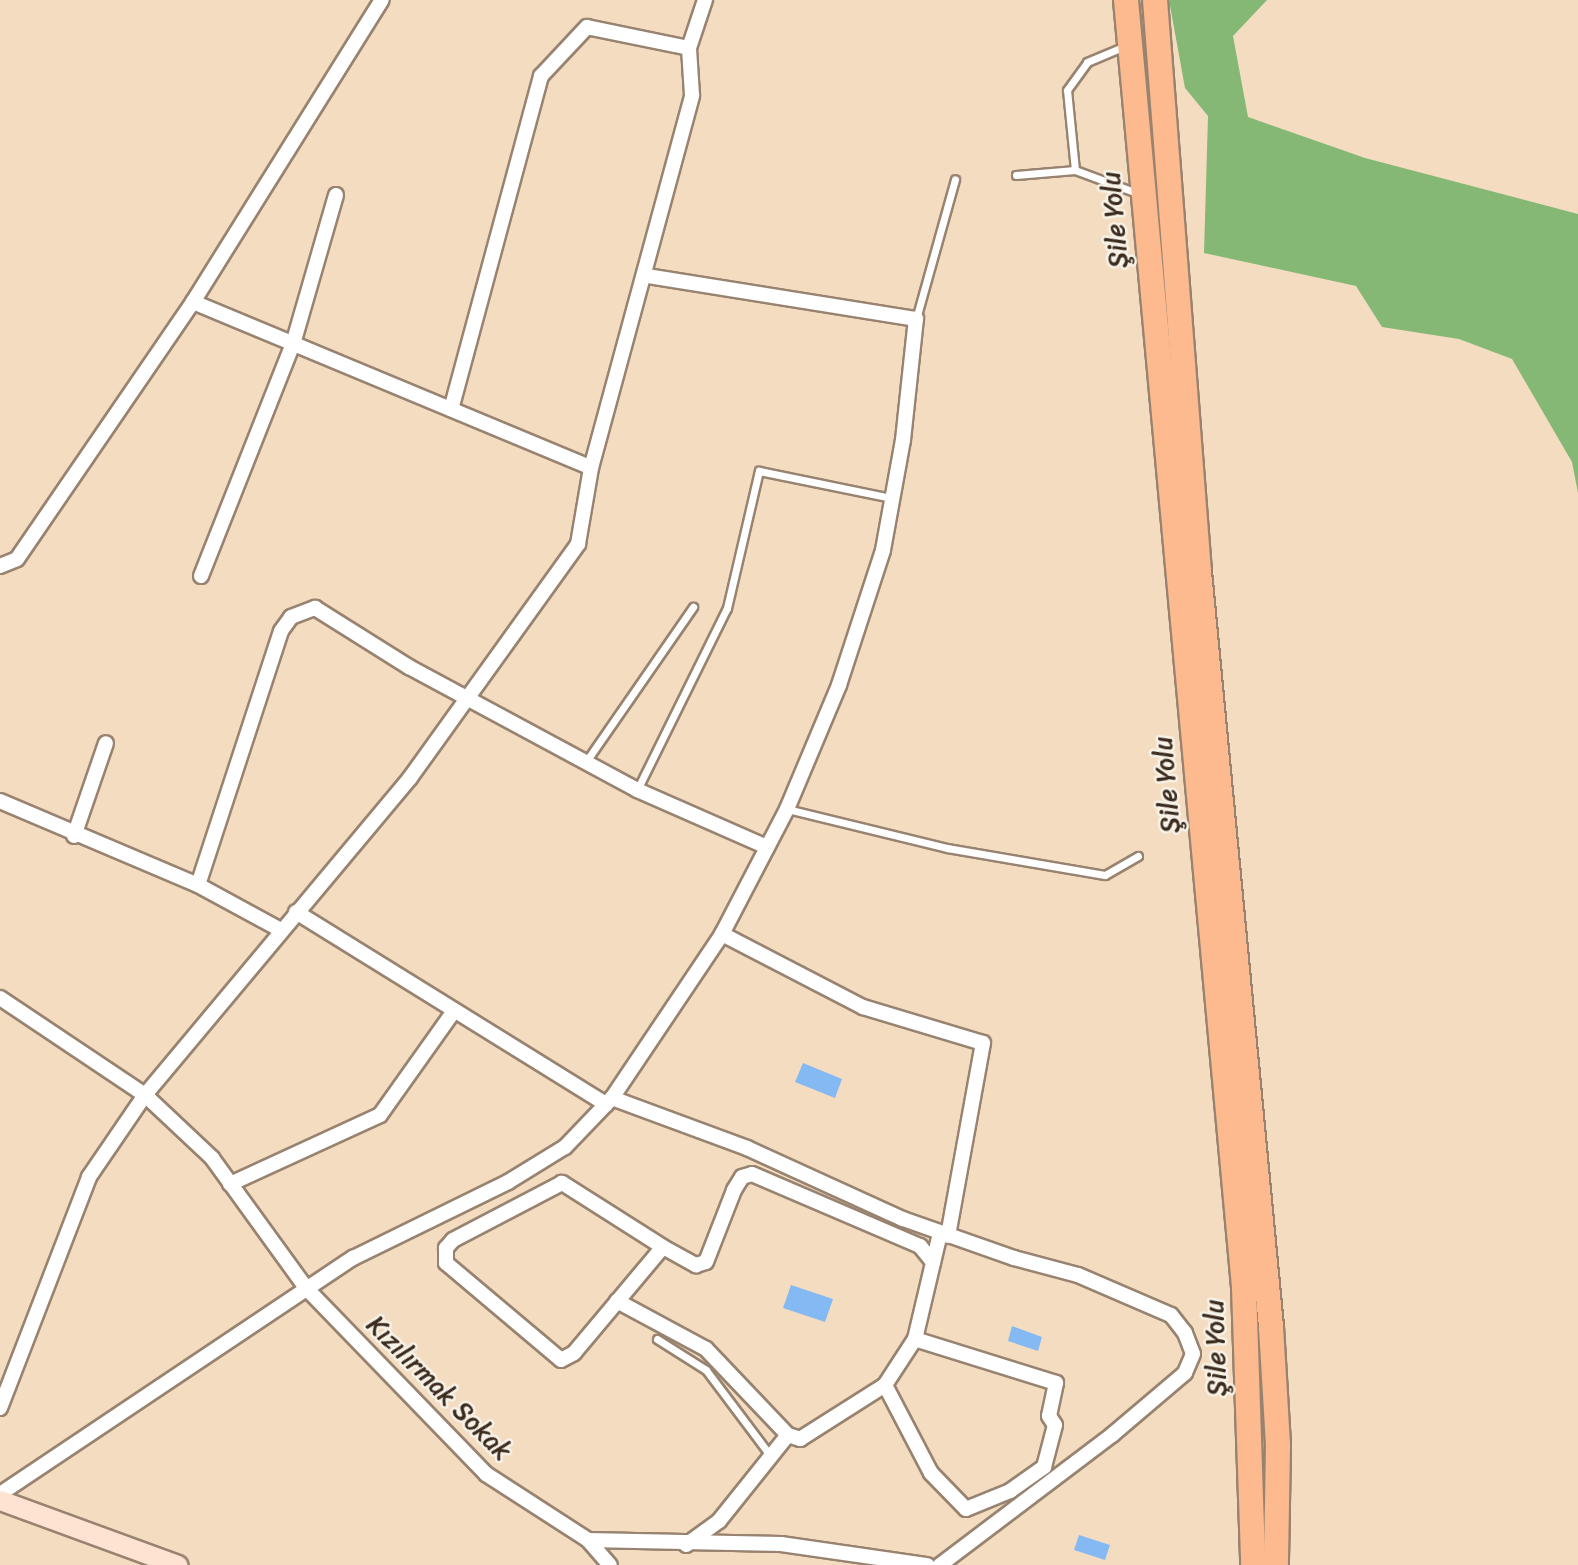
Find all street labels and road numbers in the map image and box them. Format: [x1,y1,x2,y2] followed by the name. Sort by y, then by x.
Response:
[1095,170,1135,270] street label: Şile Yolu
[1147,735,1187,835] street label: Şile Yolu
[1199,1299,1233,1397] street label: Şile Yolu
[360,1309,518,1467] street label: Kızılırmak Sokak

